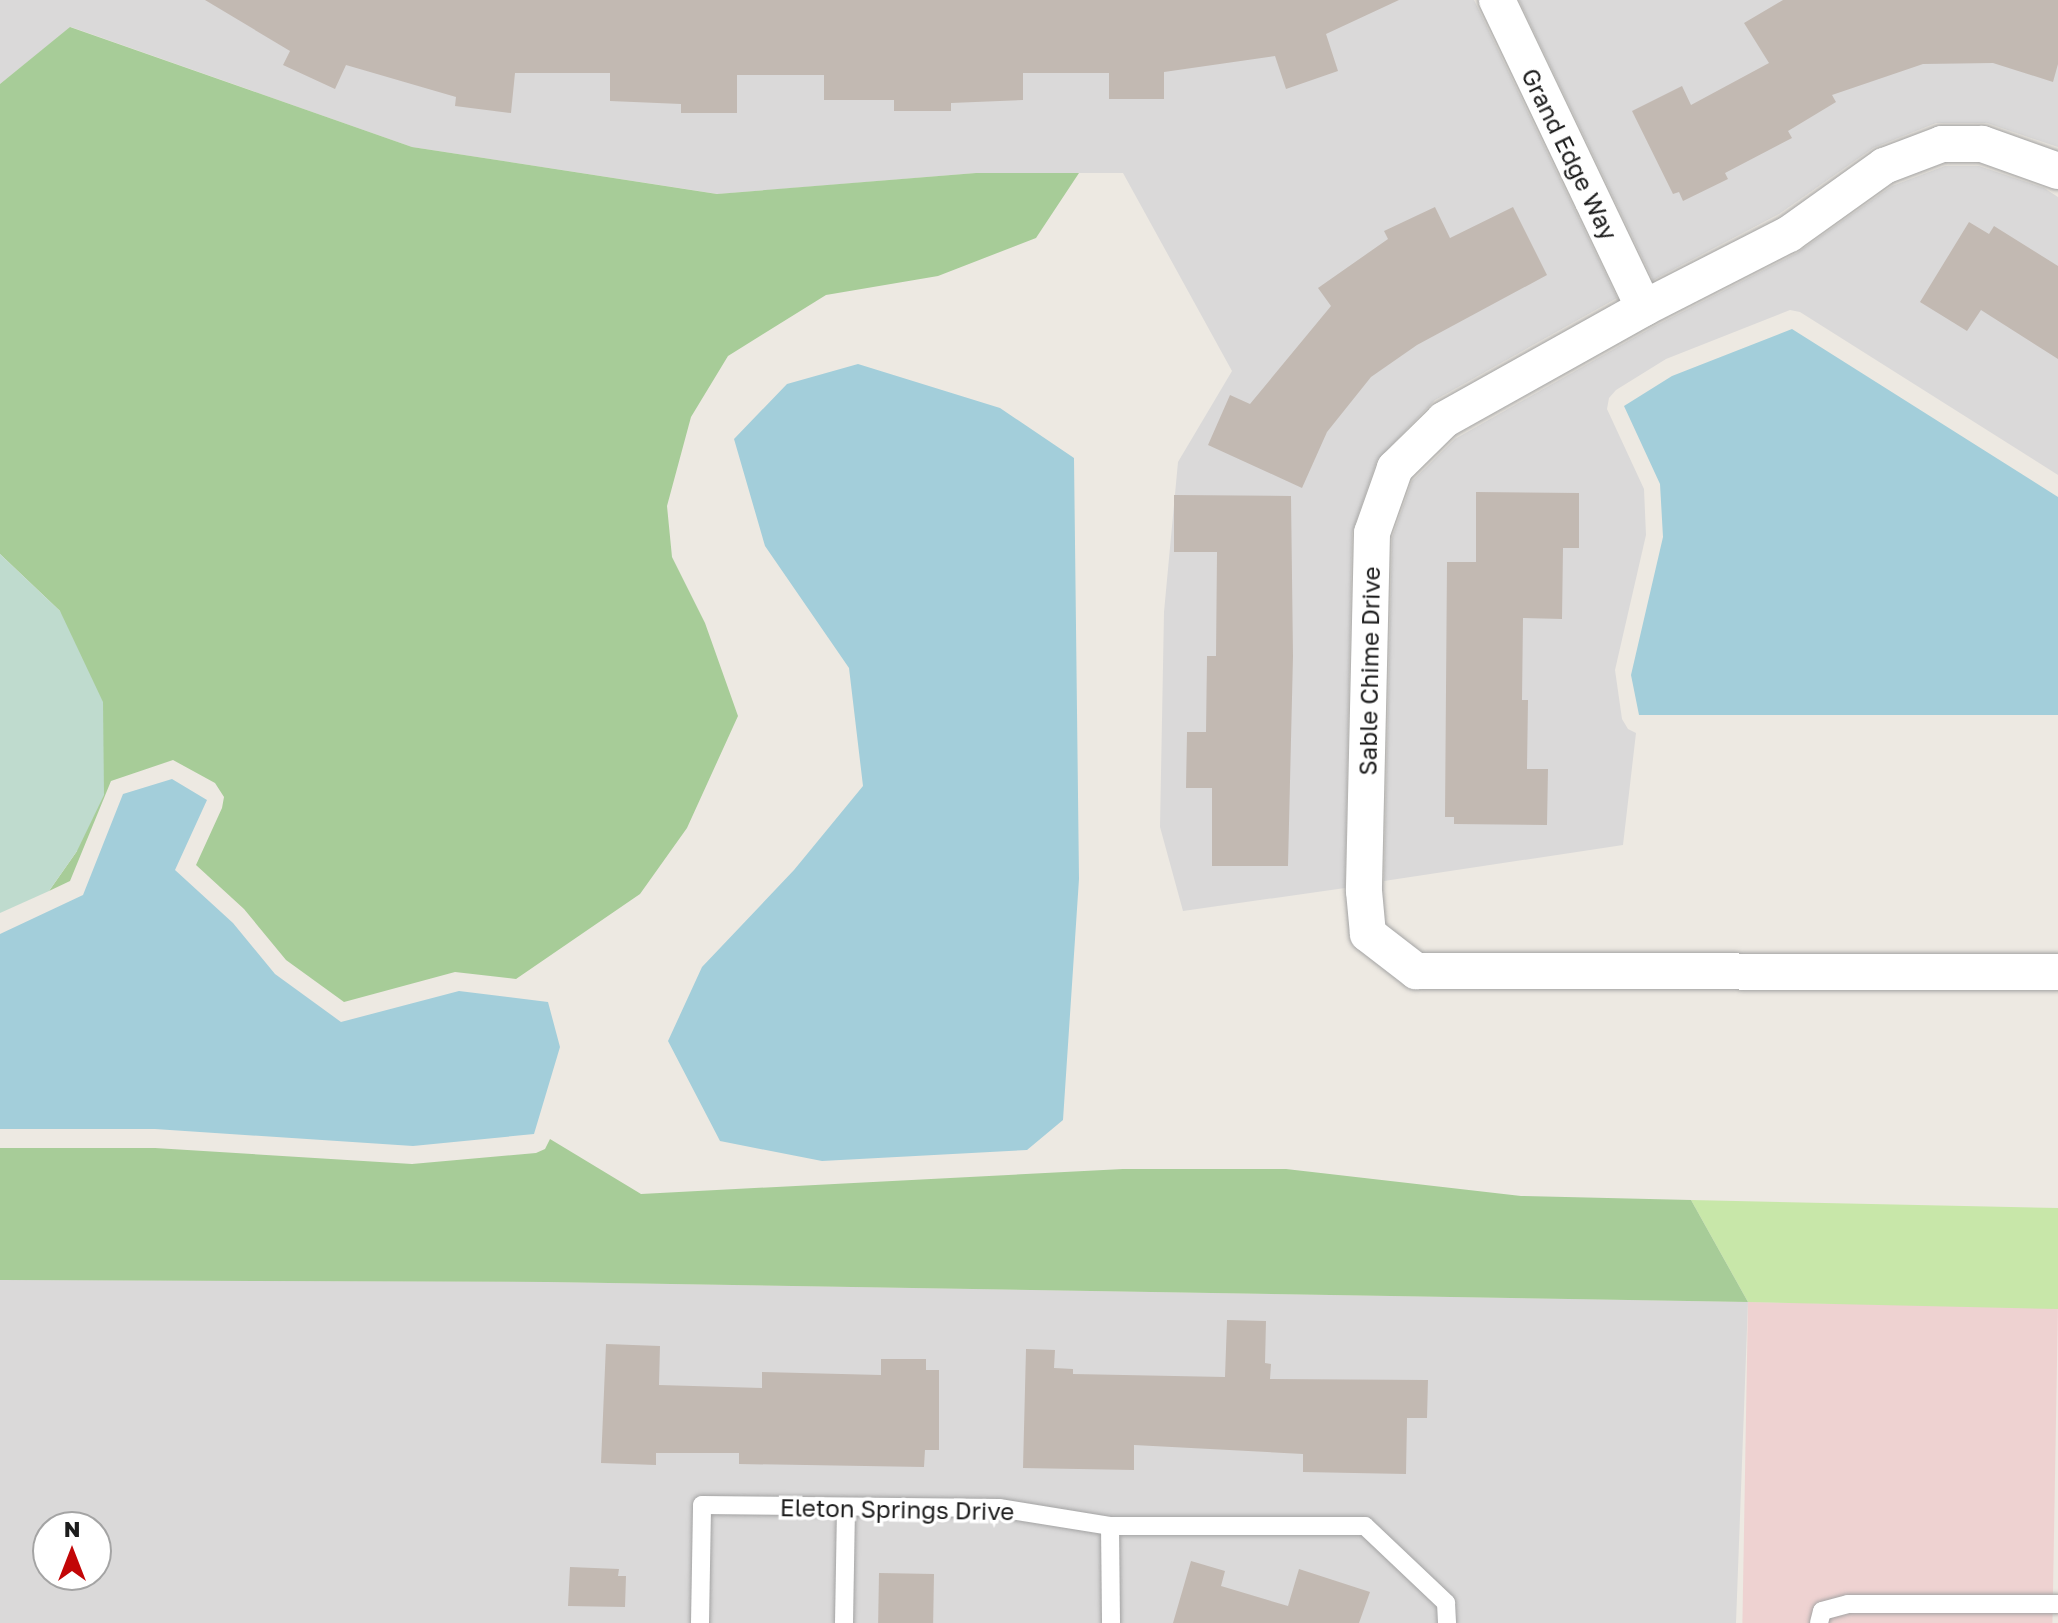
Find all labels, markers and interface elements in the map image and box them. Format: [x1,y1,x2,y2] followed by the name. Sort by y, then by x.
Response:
[1516,63,1624,245] street label: Grand Edge Way
[1353,566,1385,776] street label: Sable Chime Drive
[780,1493,1014,1525] street label: Eleton Springs Drive
[32,1511,112,1591] north arrow
[64,1515,80,1542] text: N

